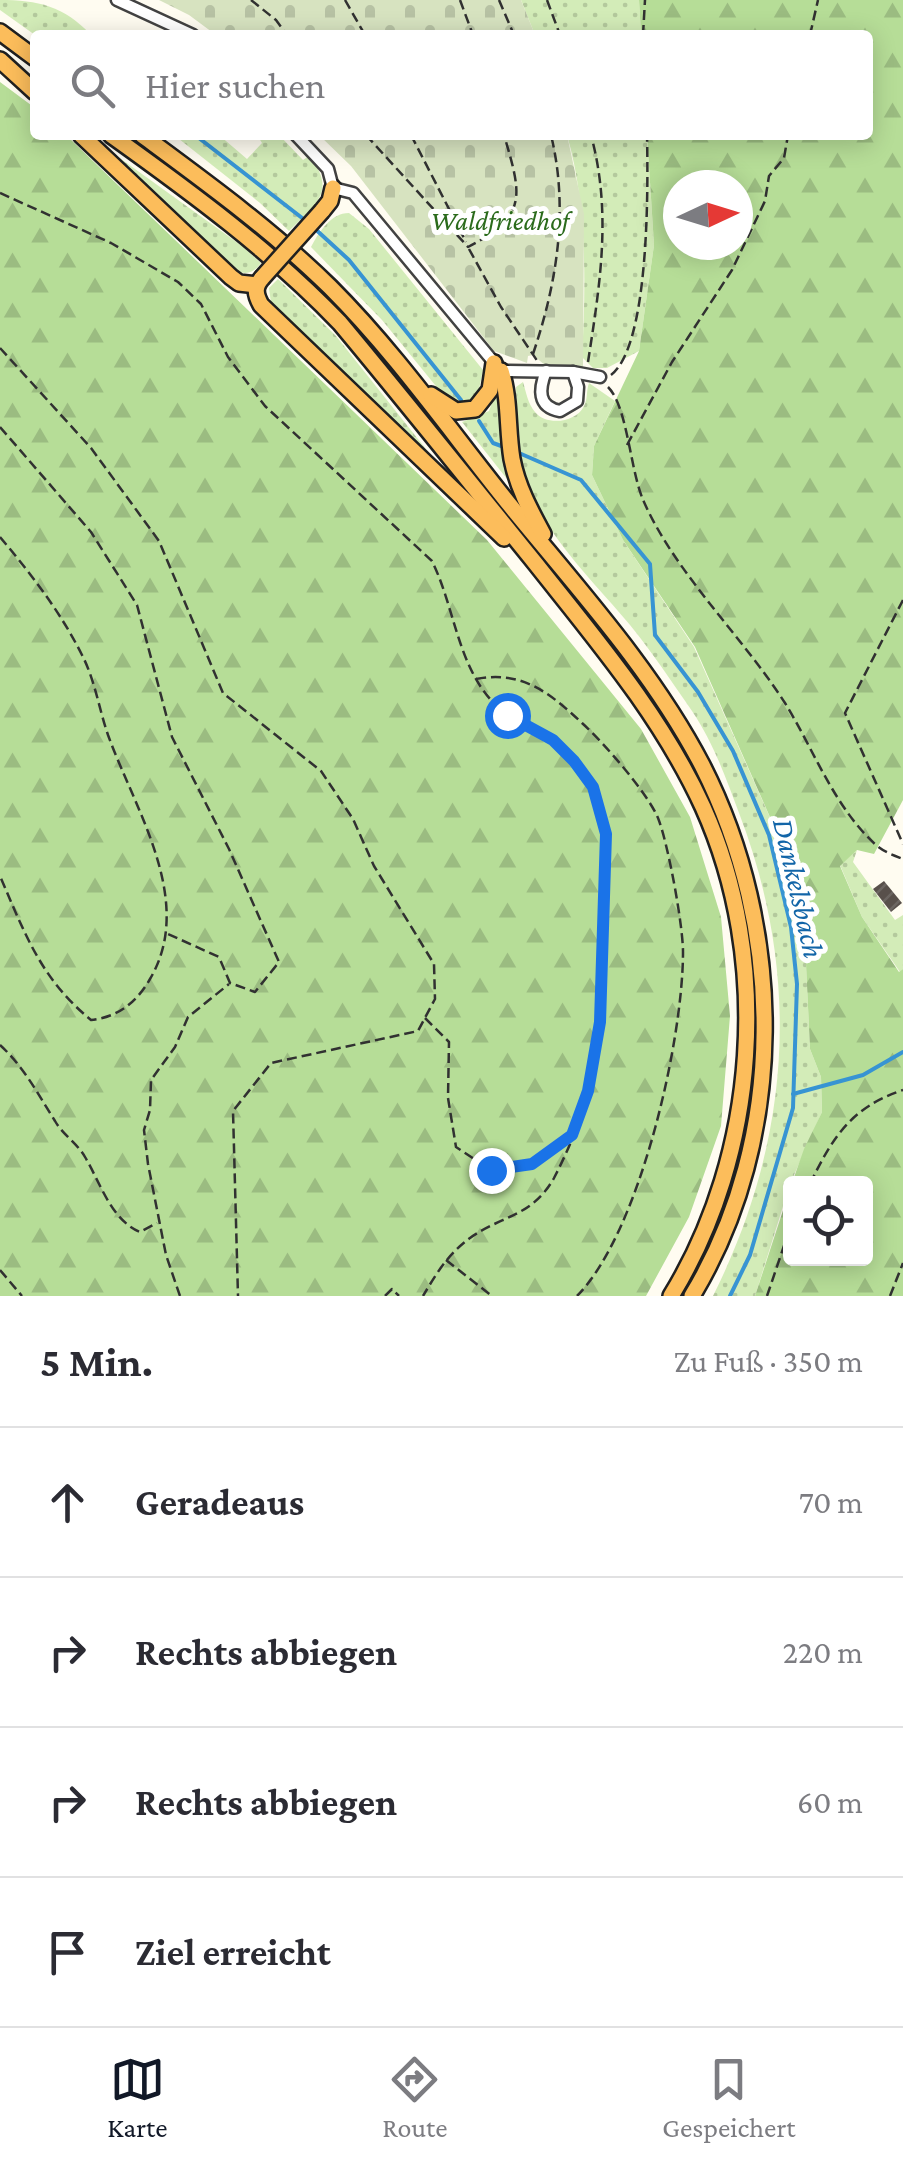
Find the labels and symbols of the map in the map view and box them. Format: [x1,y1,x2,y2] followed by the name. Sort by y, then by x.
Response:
[663,170,753,260] north arrow
[431,205,573,236] park label: Waldfriedhof
[485,693,531,739] route start
[767,815,831,961] water label: Dankelsbach
[469,1148,515,1194] route end

